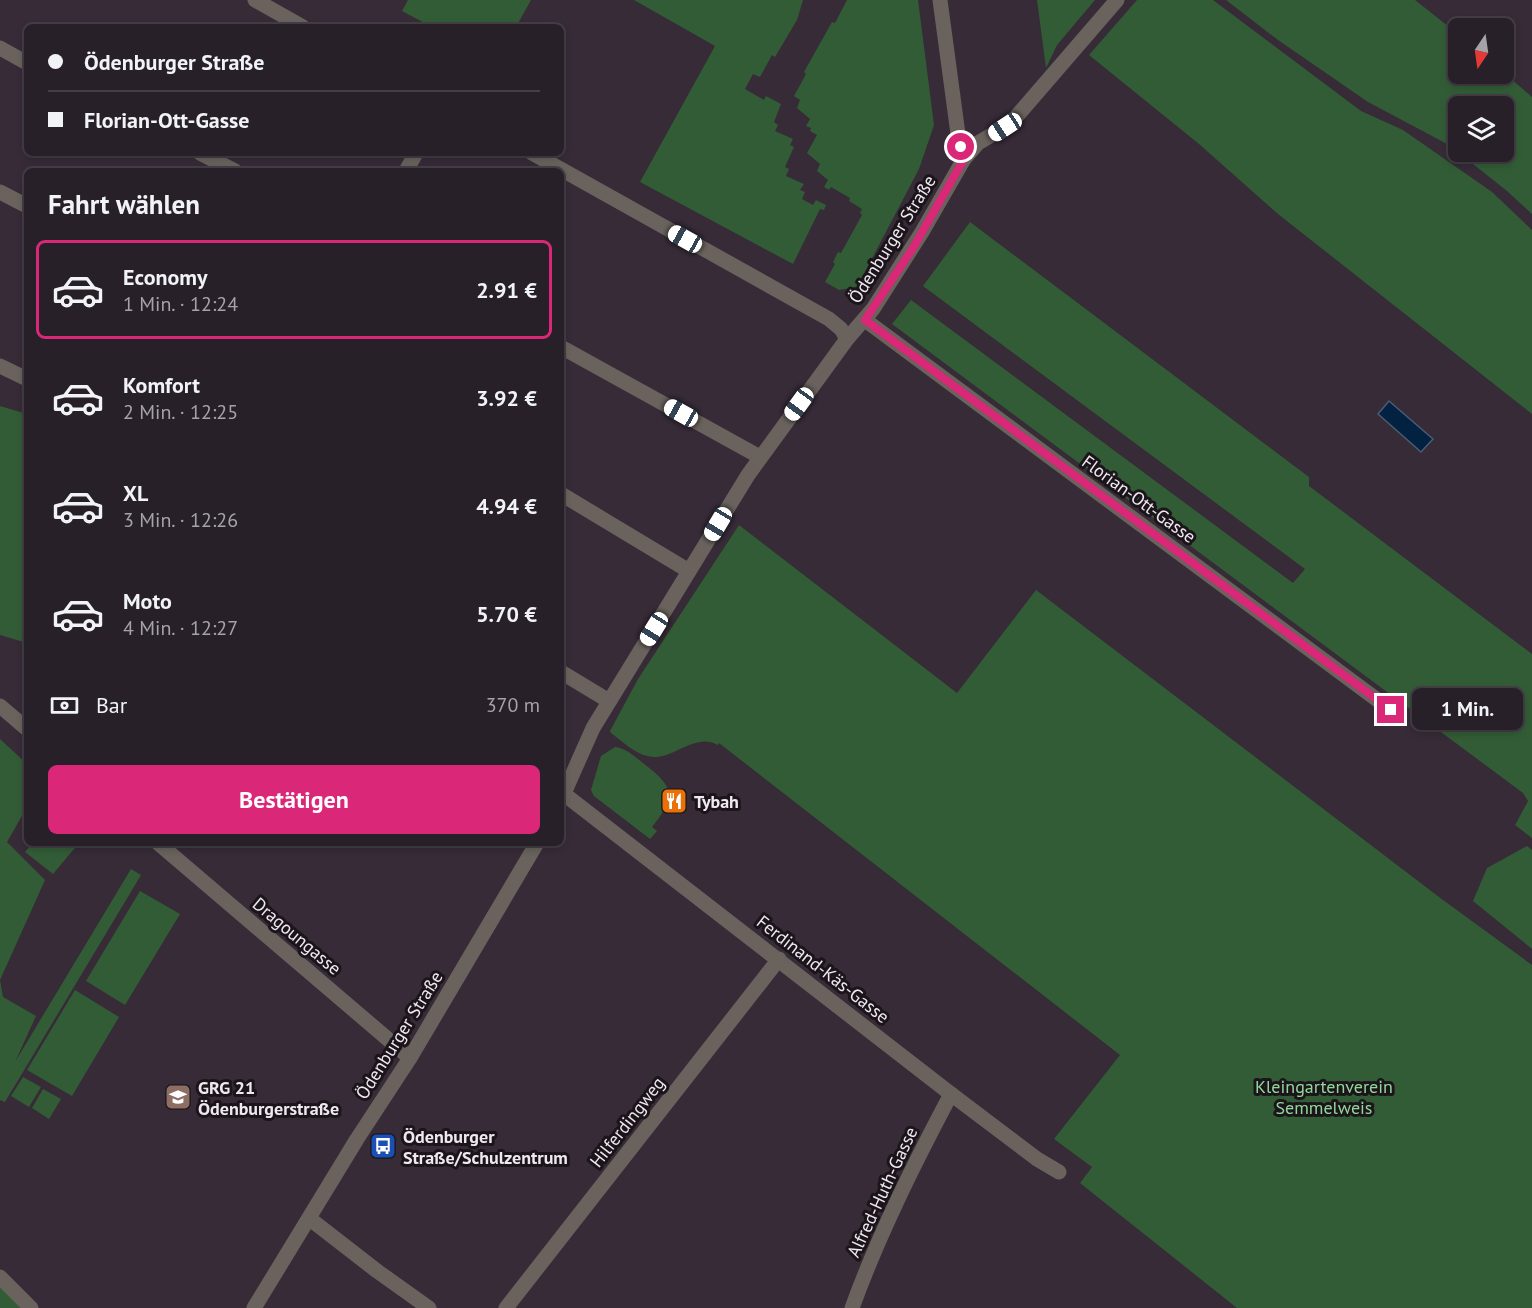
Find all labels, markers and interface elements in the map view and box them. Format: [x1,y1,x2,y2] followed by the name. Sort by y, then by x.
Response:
[1448,18,1514,84] north arrow
[1448,18,1514,162] map controls
[84,48,264,76] text: Ödenburger Straße
[1448,96,1514,162] button: layers
[84,106,250,134] text: Florian-Ott-Gasse
[985,110,1025,144] car
[947,133,974,160] route start
[843,171,941,307] street label: Ödenburger Straße
[48,187,200,221] text: Fahrt wählen
[665,222,705,256] car
[51,263,105,317] icon: car
[123,263,207,291] text: Economy
[476,276,537,304] text: 2.91 €
[123,291,238,317] text: 1 Min. · 12:24
[51,371,105,425] icon: car
[123,371,200,399] text: Komfort
[476,384,537,412] text: 3.92 €
[781,384,817,424] car
[661,396,701,430] car
[123,399,238,425] text: 2 Min. · 12:25
[1078,450,1200,548] street label: Florian-Ott-Gasse
[51,479,105,533] icon: car
[123,479,148,507] text: XL
[476,492,537,520] text: 4.94 €
[701,504,735,544] car
[123,507,238,533] text: 3 Min. · 12:26
[51,587,105,641] icon: car
[123,587,172,615] text: Moto
[476,600,537,628] text: 5.70 €
[637,609,671,649] car
[123,615,238,641] text: 4 Min. · 12:27
[48,689,81,722] icon: cash
[1412,689,1523,731] callout: 1 Min.
[96,691,127,719] text: Bar
[486,692,540,718] text: 370 m
[1377,696,1404,723] route end
[1441,696,1494,722] text: 1 Min.
[48,765,540,834] button: Bestätigen
[659,786,689,816] restaurant icon: Tybah
[694,790,739,813] place label: Tybah
[248,892,346,980] street label: Dragoungasse
[752,910,894,1028] street label: Ferdinand-Käs-Gasse
[350,967,448,1103] street label: Ödenburger Straße
[584,1072,670,1172] street label: Hilferdingweg
[1255,1075,1393,1119] park label: Kleingartenverein Semmelweis
[198,1076,339,1120] place label: GRG 21 Ödenburgerstraße
[163,1082,193,1112] school or university icon: GRG 21 Ödenburgerstraße
[842,1123,922,1261] street label: Alfred-Huth-Gasse
[403,1125,568,1169] place label: Ödenburger Straße/Schulzentrum
[368,1131,398,1161] bus stop icon: Ödenburger Straße/Schulzentrum

